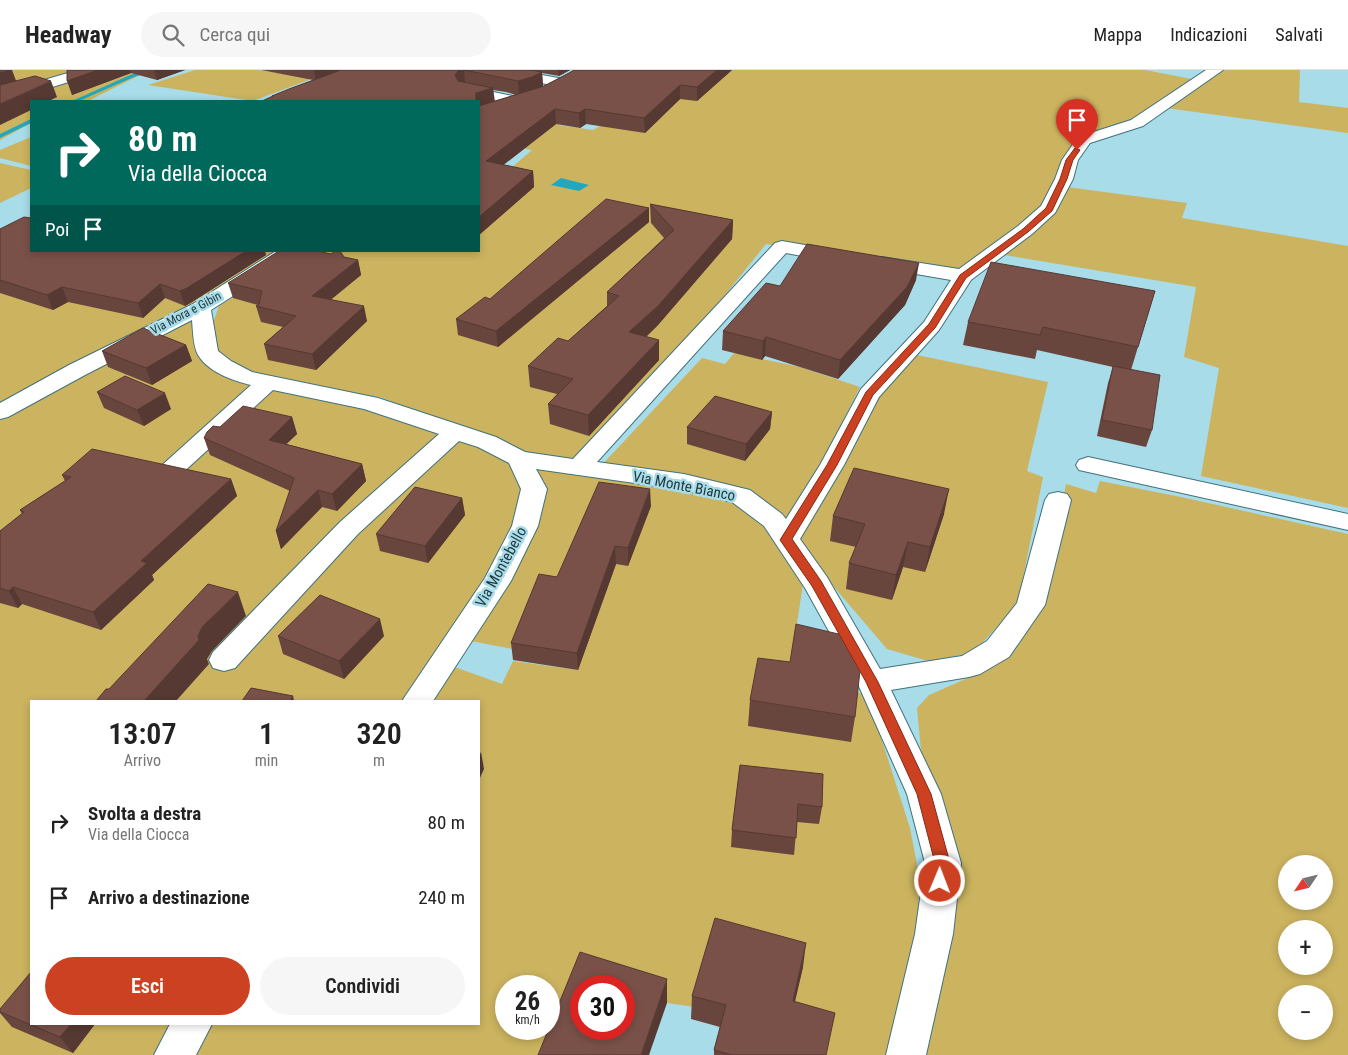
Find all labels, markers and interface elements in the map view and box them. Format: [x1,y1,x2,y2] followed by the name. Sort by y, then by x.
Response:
[141,12,491,57] search box
[25,21,111,49] text: Headway
[159,21,187,49] icon: search
[199,23,270,46] text: Cerca qui
[1094,24,1142,45] text: Mappa
[1170,24,1247,45] text: Indicazioni
[1275,24,1323,45] text: Salvati
[1056,99,1098,150] pin
[1063,106,1091,134] icon: arrive
[128,119,197,160] text: 80 m
[45,120,110,185] icon: right
[128,161,267,186] text: Via della Ciocca
[79,215,107,243] icon: arrive
[45,218,69,241] text: Poi
[148,288,224,337] street label: Via Mora e Gibin
[631,467,737,505] street label: Via Monte Bianco
[472,524,530,610] street label: Via Montebello
[108,716,177,751] text: 13:07
[259,716,274,751] text: 1
[356,716,402,751] text: 320
[124,751,161,770] text: Arrivo
[255,751,278,770] text: min
[373,751,385,770] text: m
[88,802,201,825] text: Svolta a destra
[45,809,73,837] icon: right
[428,811,465,834] text: 80 m
[88,825,189,844] text: Via della Ciocca
[913,854,965,906] position arrow
[1278,855,1332,910] north arrow
[1278,855,1333,1040] map controls
[45,884,73,912] icon: arrive
[88,886,250,909] text: Arrivo a destinazione
[418,886,465,909] text: 240 m
[1278,920,1333,975] button: +
[45,957,250,1015] button: Esci
[260,957,465,1015] button: Condividi
[570,975,635,1040] speed limit sign: 30
[1278,985,1333,1040] button: −
[515,987,540,1016] text: 26
[515,1013,540,1027] text: km/h

